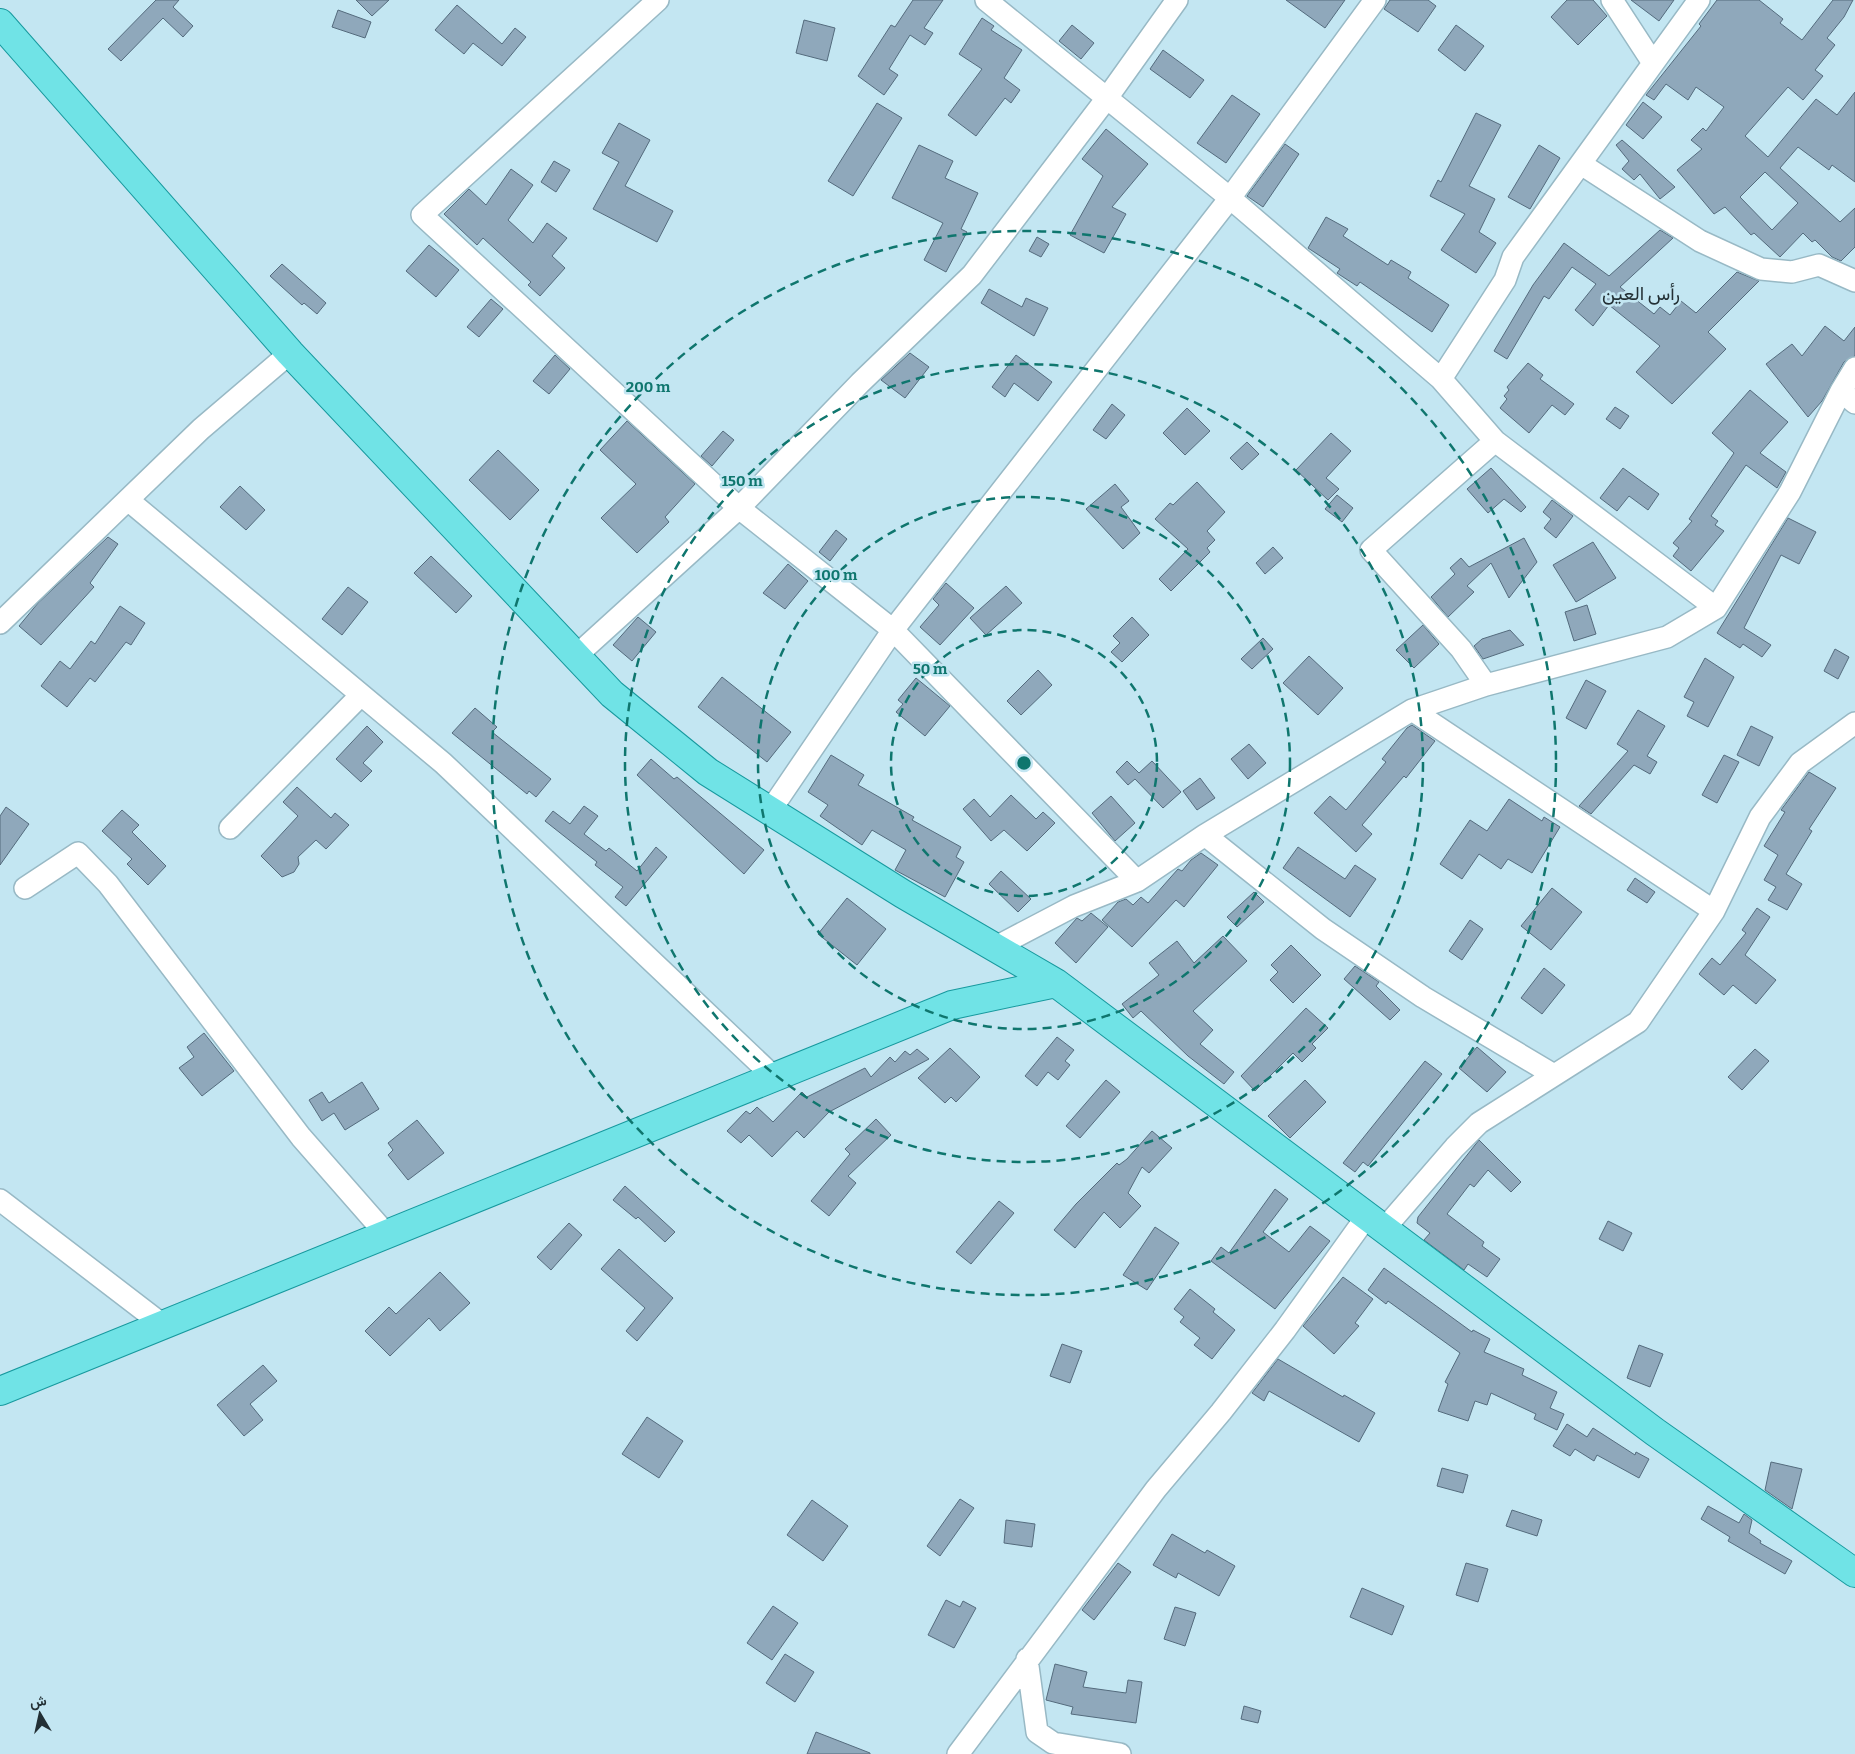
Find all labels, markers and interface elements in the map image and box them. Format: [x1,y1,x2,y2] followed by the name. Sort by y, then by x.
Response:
[1602,282,1680,305] district label: رأس العين
[626,378,671,396] text: 200 m
[721,472,763,490] text: 150 m
[815,566,858,584] text: 100 m
[913,660,948,678] text: 50 m
[1015,754,1033,772] centre of rings
[15,1689,65,1739] north arrow
[28,1692,48,1711] text: ش

